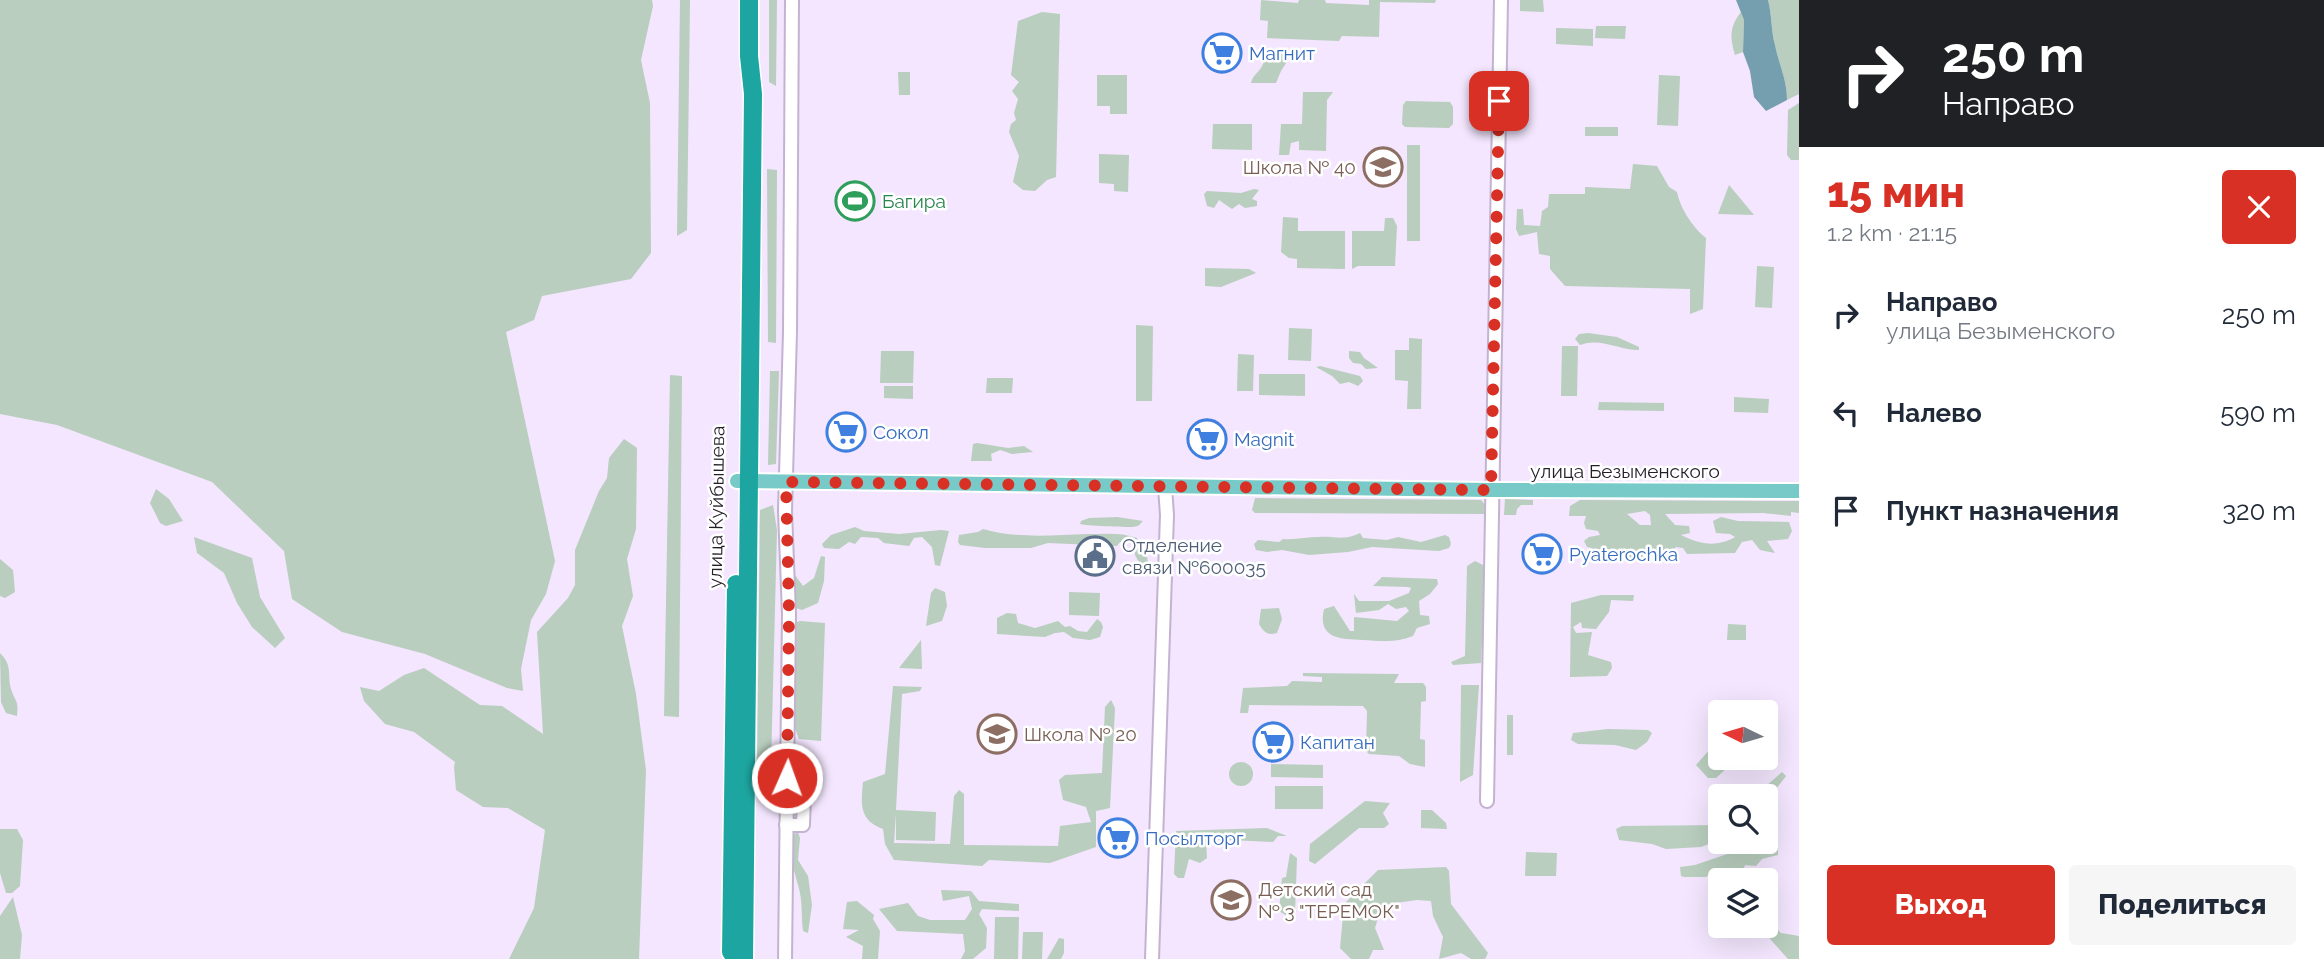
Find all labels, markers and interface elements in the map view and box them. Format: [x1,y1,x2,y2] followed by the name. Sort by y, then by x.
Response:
[1942,26,2084,83] text: 250 m
[1827,28,1918,119] icon: right
[1201,32,1243,74] supermarket icon: Магнит
[1249,42,1315,64] place label: Магнит
[1469,71,1529,131] pin
[1480,82,1518,120] icon: arrive
[1942,85,2074,122] text: Направо
[1362,146,1404,188] school or university icon: Школа № 40
[1243,156,1356,178] place label: Школа № 40
[1827,168,1965,217] text: 15 мин
[2222,170,2296,244] button: close
[834,180,876,222] sports icon: Багира
[882,190,946,212] place label: Багира
[1827,219,1957,246] text: 1.2 km · 21:15
[1886,287,1997,317] text: Направо
[1827,296,1865,334] icon: right
[2222,300,2296,330] text: 250 m
[1886,317,2115,344] text: улица Безыменского
[1827,394,1865,432] icon: left
[1886,398,1982,428] text: Налево
[2220,398,2296,428] text: 590 m
[825,411,867,453] supermarket icon: Сокол
[1186,418,1228,460] supermarket icon: Magnit
[873,421,929,443] place label: Сокол
[704,425,728,589] street label: улица Куйбышева
[1234,428,1295,450] place label: Magnit
[1530,460,1720,482] street label: улица Безыменского
[1827,492,1865,530] icon: arrive
[1886,496,2119,526] text: Пункт назначения
[2222,496,2296,526] text: 320 m
[1521,533,1563,575] supermarket icon: Pyaterochka
[1122,534,1266,578] place label: Отделение связи №600035
[1074,535,1116,577] public building icon: Отделение связи №600035
[1569,543,1678,565] place label: Pyaterochka
[1708,700,1778,770] north arrow
[1708,700,1778,938] map controls
[976,713,1018,755] school or university icon: Школа № 20
[1252,721,1294,763] supermarket icon: Капитан
[1024,723,1137,745] place label: Школа № 20
[1300,731,1375,753] place label: Капитан
[750,741,824,815] position arrow
[1708,784,1778,854] button: search
[1097,817,1139,859] supermarket icon: Посылторг
[1145,827,1244,849] place label: Посылторг
[1827,865,2055,945] button: Выход
[2069,865,2296,945] button: Поделиться
[1708,868,1778,938] button: layers
[1258,878,1400,922] place label: Детский сад № 3 "ТЕРЕМОК"
[1210,879,1252,921] school or university icon: Детский сад № 3 "ТЕРЕМОК"

